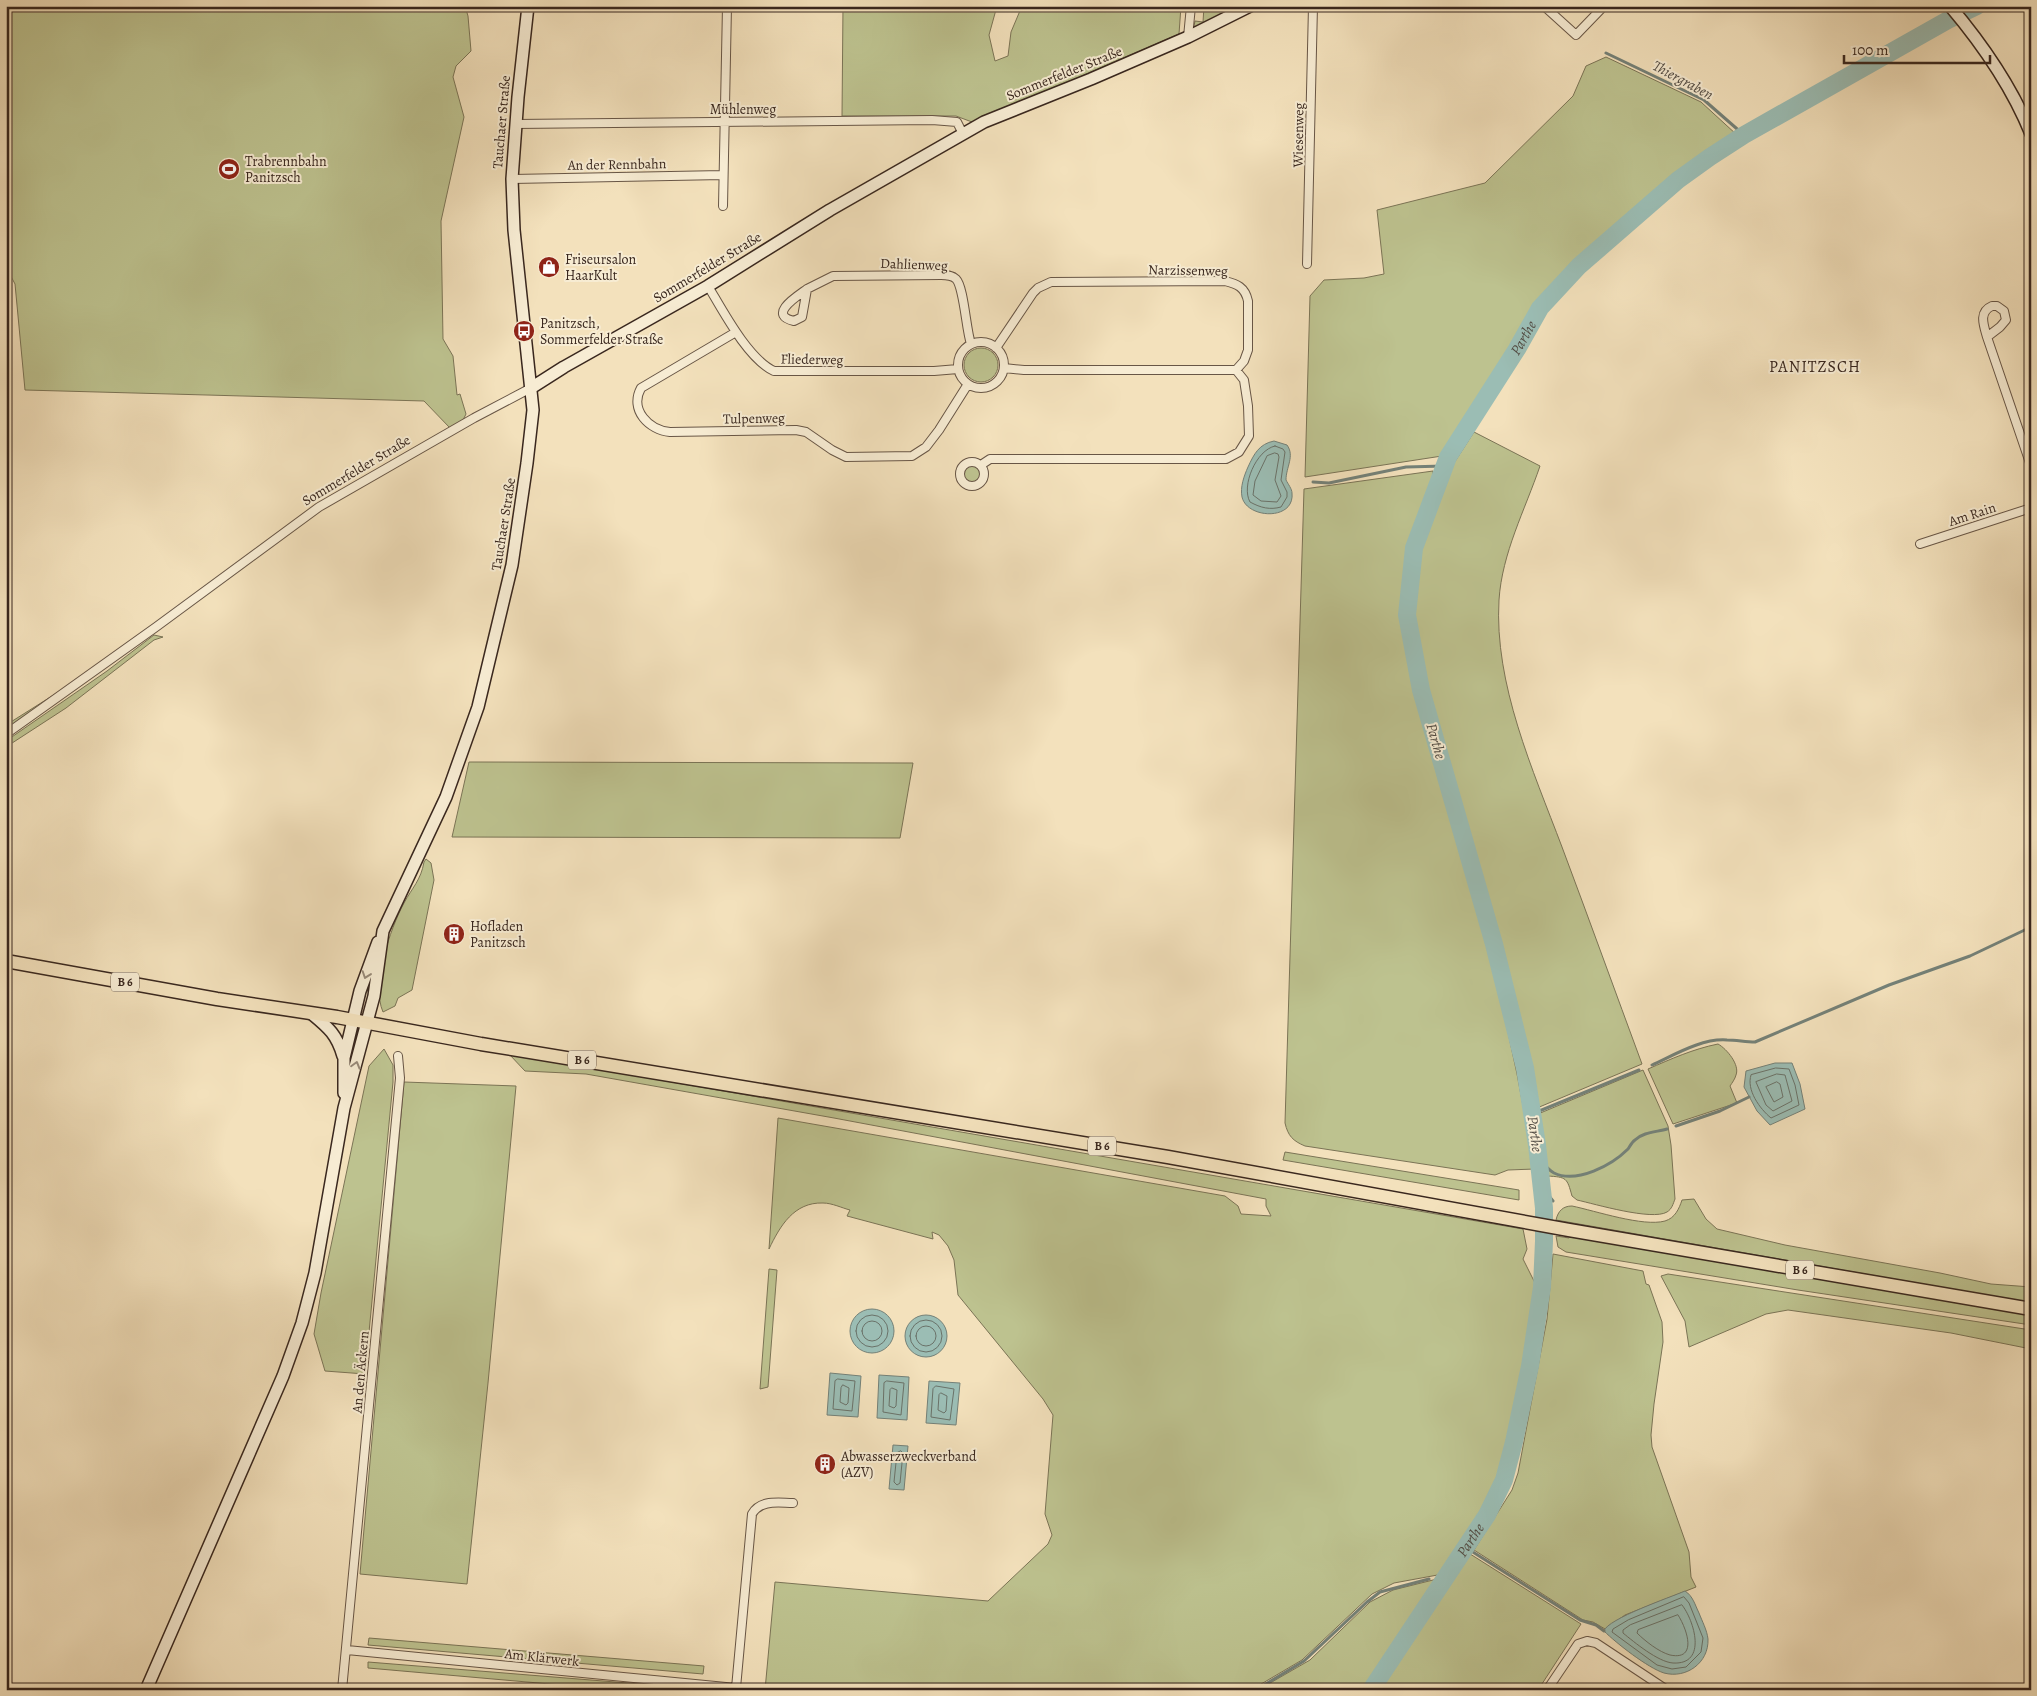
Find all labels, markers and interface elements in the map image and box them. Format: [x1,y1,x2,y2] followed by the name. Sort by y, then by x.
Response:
[1844,32,1991,64] scale bar
[1852,40,1889,60] text: 100 m
[1003,42,1125,105] street label: Sommerfelder Straße
[1649,56,1717,104] water label: Thiergraben
[488,75,515,170] street label: Tauchaer Straße
[710,100,776,119] street label: Mühlenweg
[1288,102,1309,169] street label: Wiesenweg
[245,152,327,187] place label: Trabrennbahn Panitzsch
[566,154,667,175] street label: An der Rennbahn
[217,157,241,181] sports icon: Trabrennbahn Panitzsch
[649,228,765,307] street label: Sommerfelder Straße
[565,250,637,285] place label: Friseursalon HaarKult
[880,254,948,275] street label: Dahlienweg
[537,255,561,279] shop icon: Friseursalon HaarKult
[1148,260,1228,281] street label: Narzissenweg
[540,314,663,349] place label: Panitzsch, Sommerfelder Straße
[1506,316,1541,359] water label: Parthe
[512,319,536,343] bus stop icon: Panitzsch, Sommerfelder Straße
[780,349,844,370] street label: Fliederweg
[1769,356,1861,378] district label: PANITZSCH
[723,408,785,429] street label: Tulpenweg
[298,431,414,510] street label: Sommerfelder Straße
[487,476,520,572] street label: Tauchaer Straße
[1945,498,1999,531] street label: Am Rain
[1421,721,1451,762] water label: Parthe
[470,917,526,952] place label: Hofladen Panitzsch
[442,922,466,946] building icon: Hofladen Panitzsch
[361,970,371,979] one-way arrow
[111,972,139,992] road number: B 6
[568,1050,596,1070] road number: B 6
[350,1061,361,1070] one-way arrow
[1523,1115,1548,1154] water label: Parthe
[1088,1136,1116,1156] road number: B 6
[1786,1260,1814,1280] road number: B 6
[347,1330,374,1415] street label: An den Äckern
[840,1447,977,1482] place label: Abwasserzweckverband (AZV)
[813,1452,837,1476] building icon: Abwasserzweckverband (AZV)
[1452,1519,1489,1561] water label: Parthe
[503,1644,580,1671] street label: Am Klärwerk

